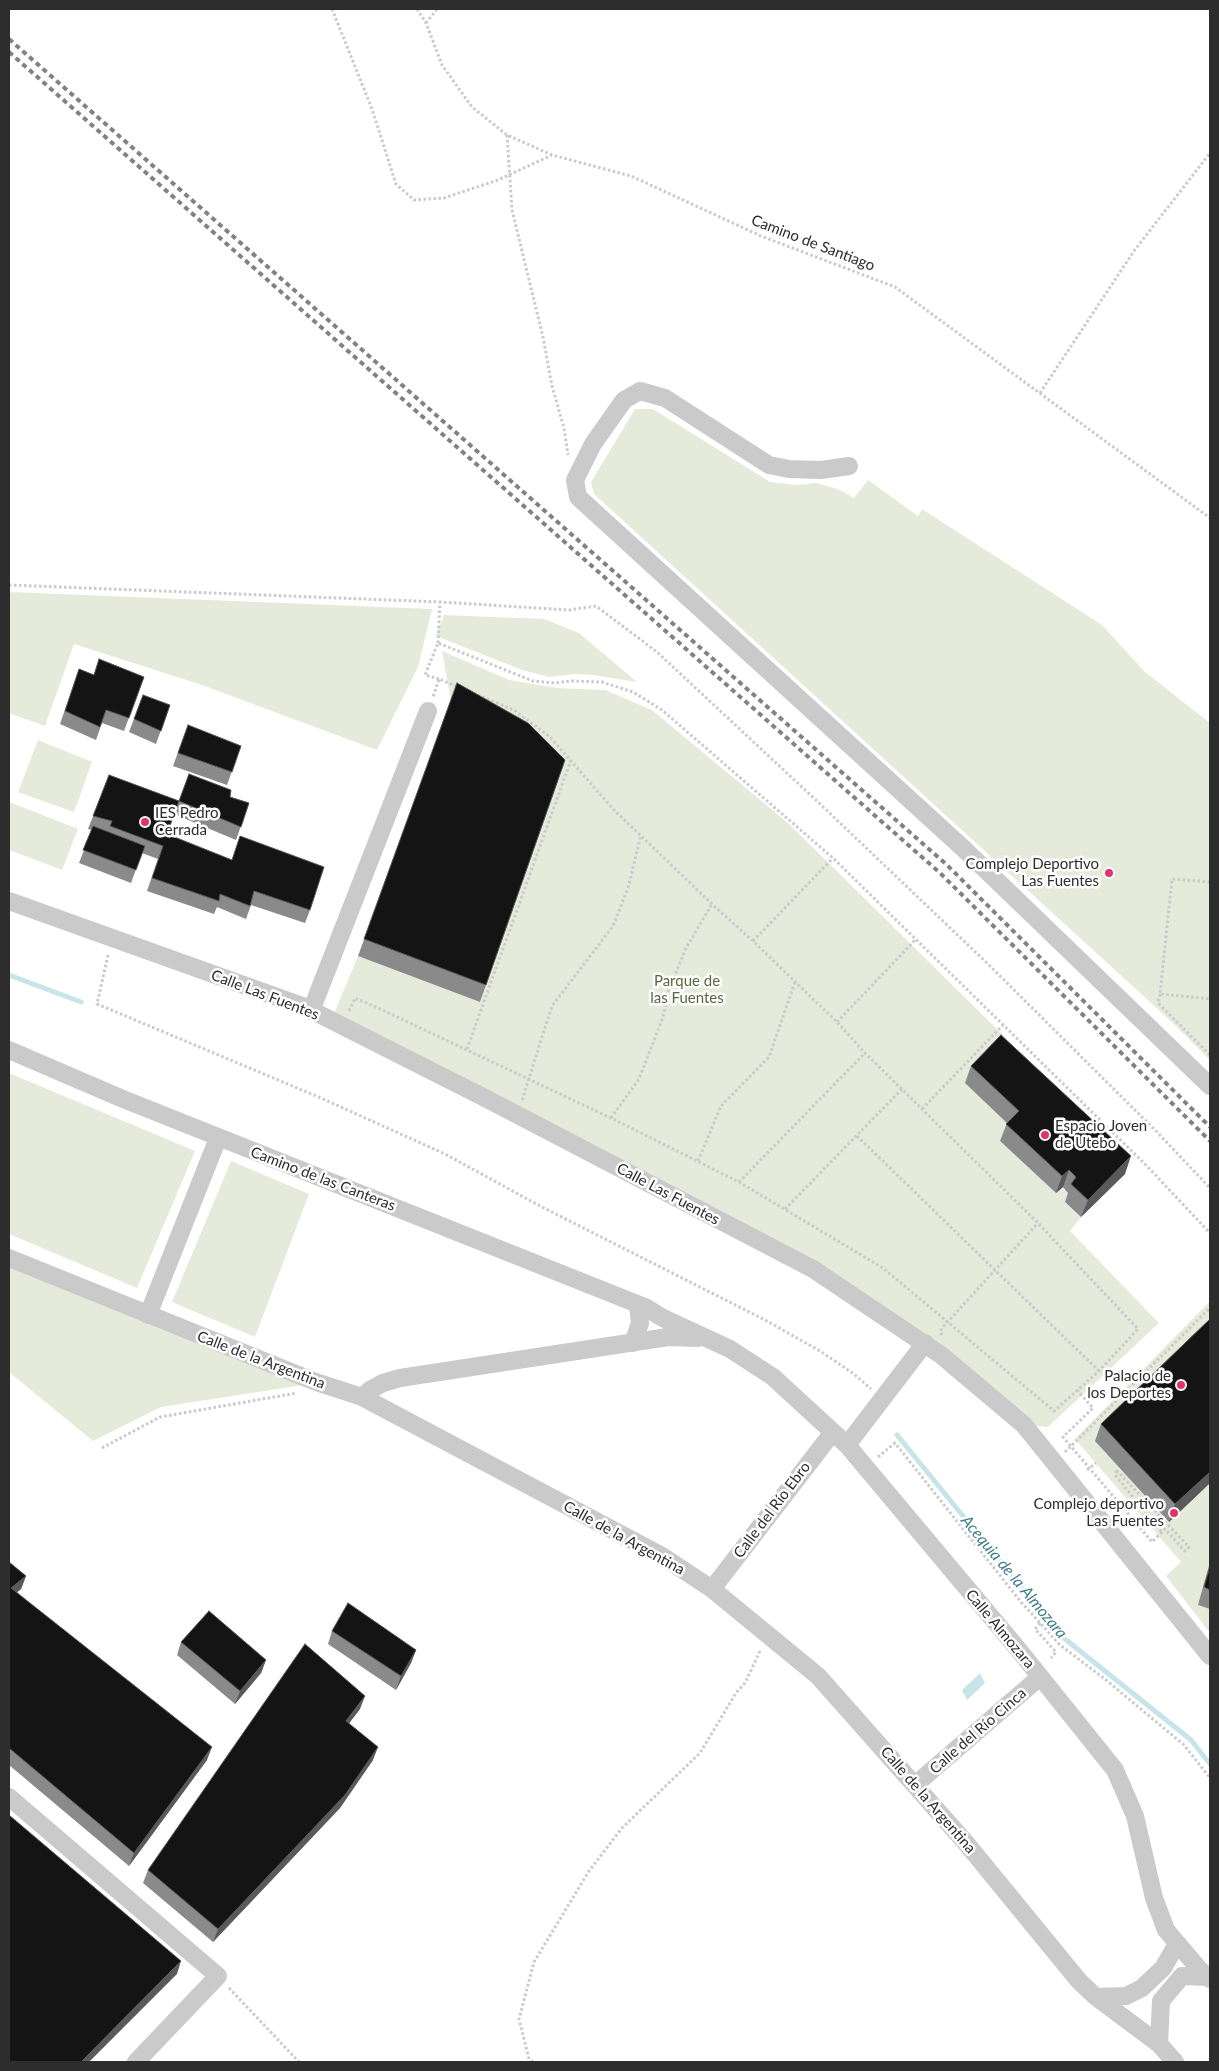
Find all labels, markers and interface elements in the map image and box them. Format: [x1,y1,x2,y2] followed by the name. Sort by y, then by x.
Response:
[749,211,877,275] street label: Camino de Santiago
[155,804,218,839] place label: IES Pedro Cerrada
[139,816,151,828] marker: IES Pedro Cerrada
[966,855,1099,890] place label: Complejo Deportivo Las Fuentes
[1103,867,1115,879] marker: Complejo Deportivo Las Fuentes
[209,966,321,1024] street label: Calle Las Fuentes
[650,972,724,1007] park label: Parque de las Fuentes
[1055,1117,1147,1152] place label: Espacio Joven de Utebo
[1039,1129,1051,1141] marker: Espacio Joven de Utebo
[248,1143,398,1215] street label: Camino de las Canteras
[613,1159,723,1229] street label: Calle Las Fuentes
[194,1327,328,1393] street label: Calle de la Argentina
[1087,1367,1171,1402] place label: Palacio de los Deportes
[1175,1379,1187,1391] marker: Palacio de los Deportes
[730,1458,814,1562] street label: Calle del Río Ebro
[1034,1495,1164,1530] place label: Complejo deportivo Las Fuentes
[560,1497,688,1579] street label: Calle de la Argentina
[1168,1507,1180,1519] marker: Complejo deportivo Las Fuentes
[957,1512,1071,1642] water label: Acequia de la Almozara
[962,1586,1038,1672] street label: Calle Almozara
[926,1684,1030,1778] street label: Calle del Río Cinca
[877,1743,979,1857] street label: Calle de la Argentina

